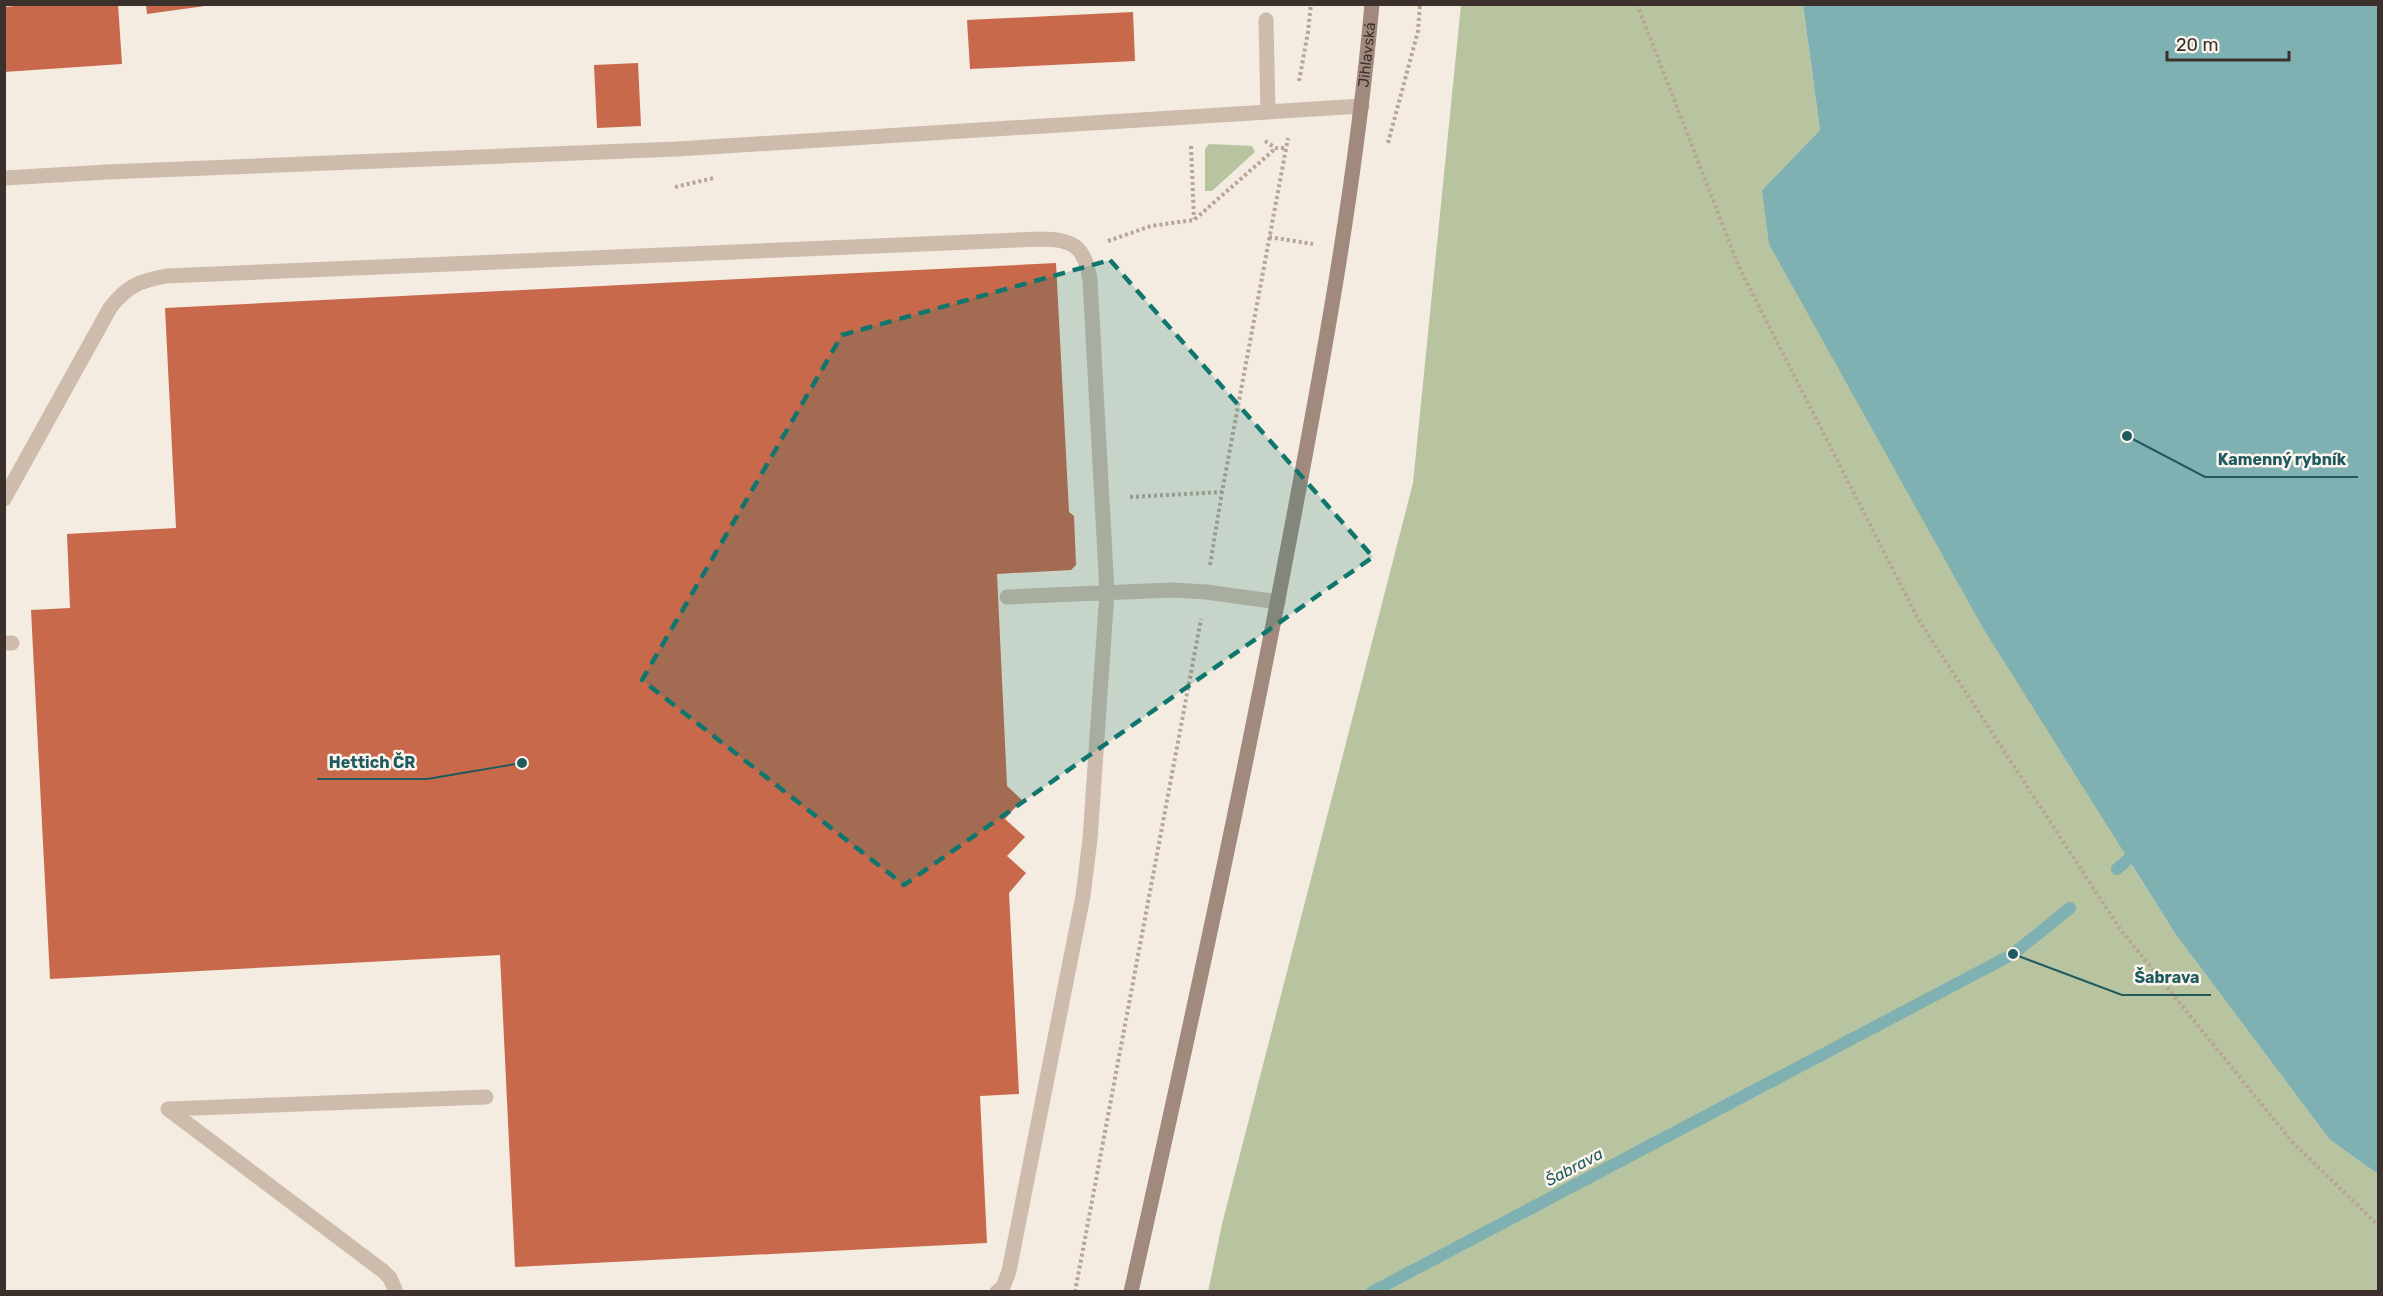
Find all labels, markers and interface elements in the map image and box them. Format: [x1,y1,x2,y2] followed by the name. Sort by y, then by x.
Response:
[1354,21,1379,89] street label: Jihlavská
[2167,24,2288,62] scale bar
[2176,34,2218,56] text: 20 m
[2205,443,2358,477] callout: Kamenný rybník
[2218,450,2347,469] text: Kamenný rybník
[317,745,427,779] callout: Hettich ČR
[329,752,415,772] text: Hettich ČR
[2122,961,2211,995] callout: Šabrava
[2134,967,2200,987] text: Šabrava
[1541,1143,1606,1190] water label: Šabrava

